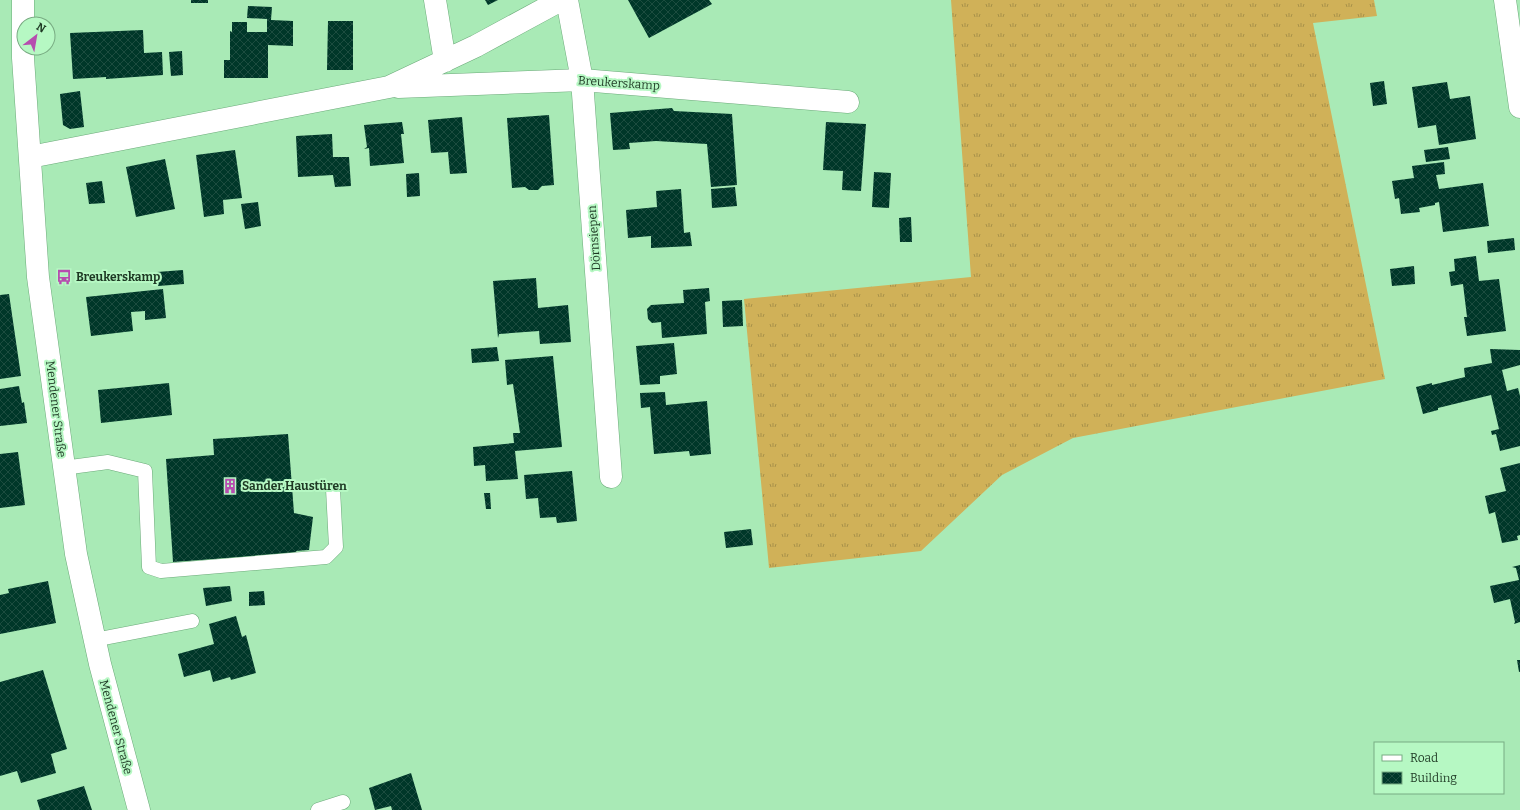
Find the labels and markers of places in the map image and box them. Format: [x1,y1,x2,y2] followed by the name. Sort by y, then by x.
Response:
[55,268,73,286] bus stop icon: Breukerskamp
[76,270,160,284] place label: Breukerskamp
[221,477,239,495] building icon: Sander Haustüren
[242,479,347,493] place label: Sander Haustüren

